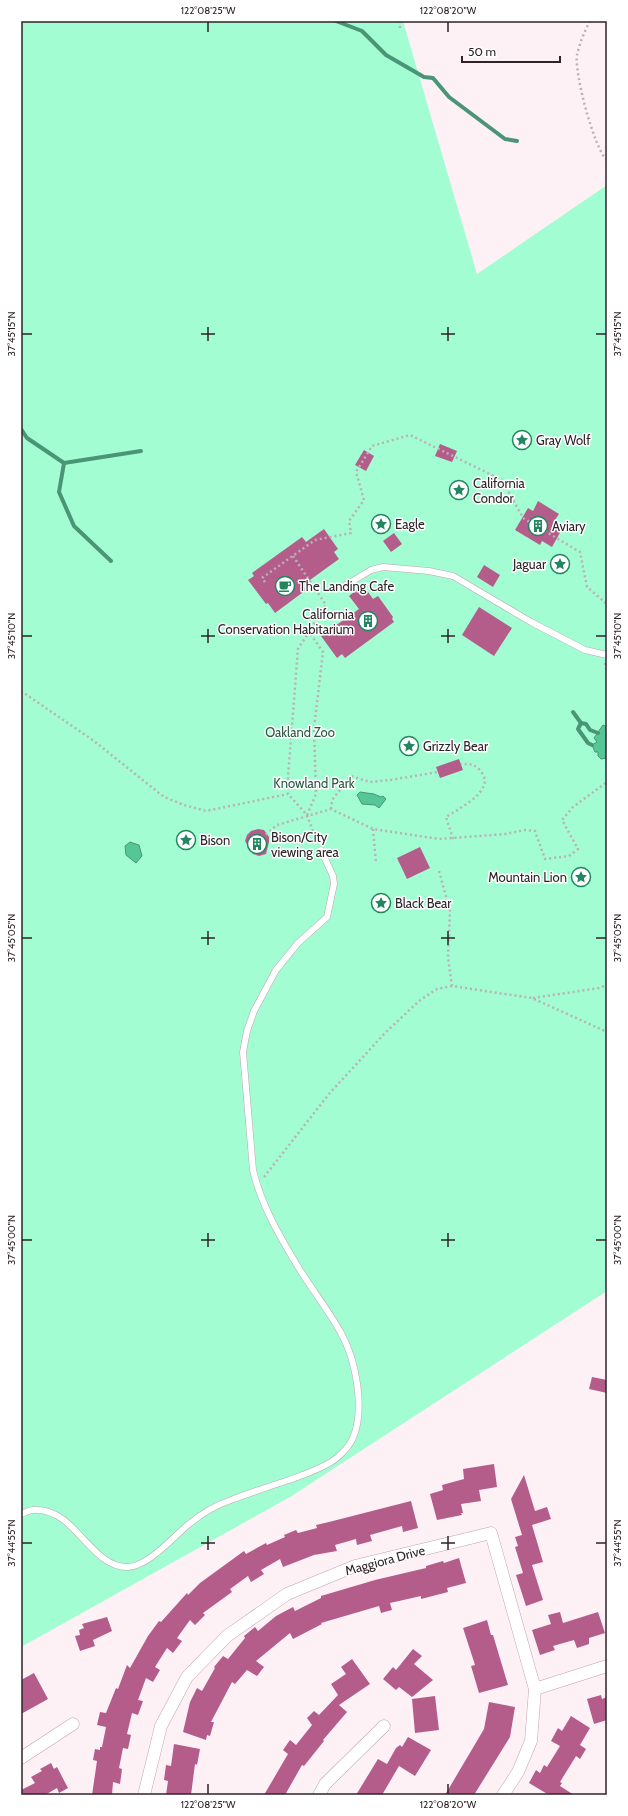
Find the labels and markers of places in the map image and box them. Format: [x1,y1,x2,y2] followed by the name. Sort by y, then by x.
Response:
[511,429,533,451] place icon: Gray Wolf
[536,432,591,448] place label: Gray Wolf
[473,475,526,506] place label: California Condor
[448,479,470,501] place icon: California Condor
[370,513,392,535] place icon: Eagle
[527,515,549,537] building icon: Aviary
[395,516,425,532] place label: Eagle
[552,518,586,534] place label: Aviary
[549,553,571,575] place icon: Jaguar
[512,556,547,572] place label: Jaguar
[274,575,296,597] cafe icon: The Landing Cafe
[299,578,394,594] place label: The Landing Cafe
[218,606,355,637] place label: California Conservation Habitarium
[357,610,379,632] building icon: California Conservation Habitarium
[398,735,420,757] place icon: Grizzly Bear
[423,738,489,754] place label: Grizzly Bear
[175,829,197,851] place icon: Bison
[271,829,339,860] place label: Bison/City viewing area
[200,832,230,848] place label: Bison
[246,833,268,855] building icon: Bison/City viewing area
[570,866,592,888] place icon: Mountain Lion
[488,869,567,885] place label: Mountain Lion
[370,892,392,914] place icon: Black Bear
[395,895,452,911] place label: Black Bear

